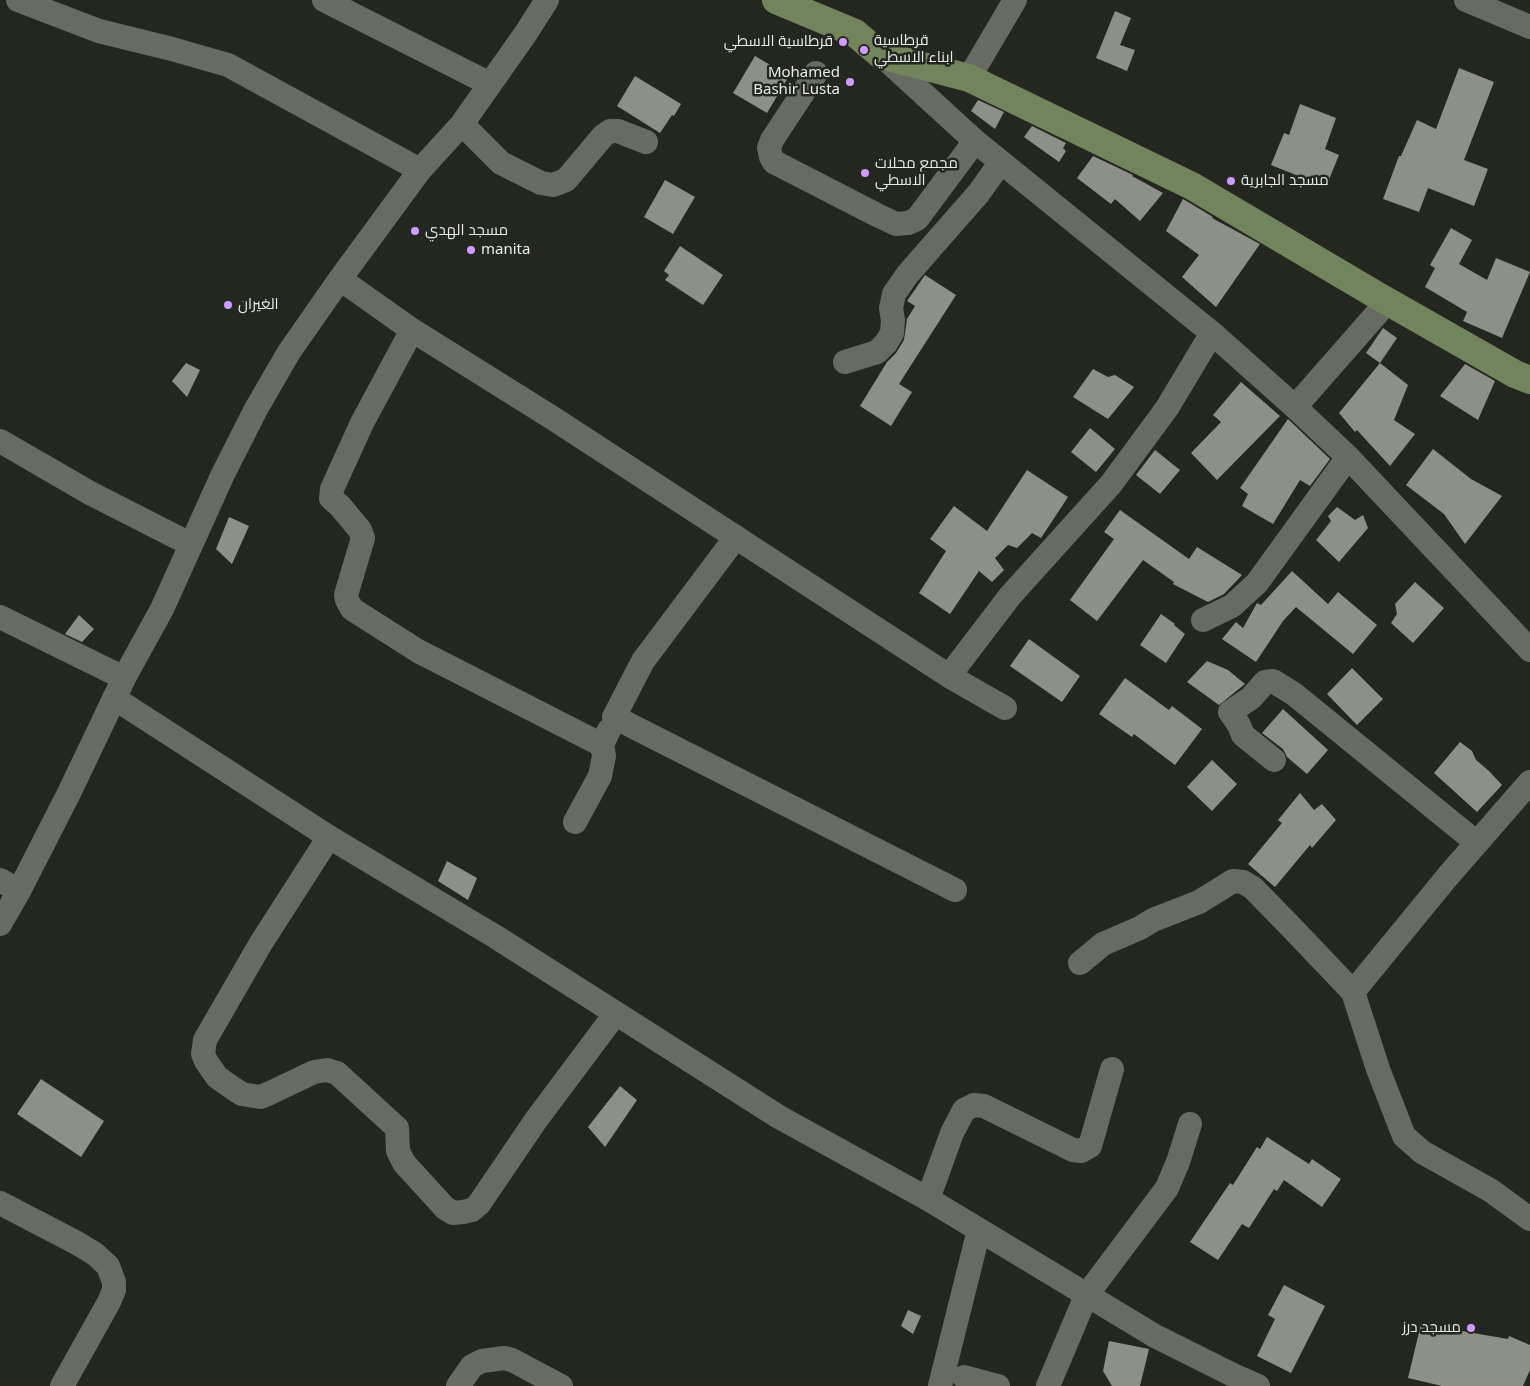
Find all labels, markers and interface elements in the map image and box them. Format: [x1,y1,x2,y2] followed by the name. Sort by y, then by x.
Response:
[874,32,954,67] place label: قرطاسية ابناء الاسطي
[724,33,833,51] place label: قرطاسية الاسطي
[837,36,849,48] marker: قرطاسية الاسطي
[858,44,870,56] marker: قرطاسية ابناء الاسطي
[753,64,840,99] place label: Mohamed Bashir Lusta
[844,76,856,88] marker: Mohamed Bashir Lusta
[875,155,958,190] place label: مجمع محلات الاسطي
[859,167,871,179] marker: مجمع محلات الاسطي
[1241,172,1329,190] place label: مسجد الجابرية
[1225,175,1237,187] marker: مسجد الجابرية
[425,222,508,240] place label: مسجد الهدي
[409,225,421,237] marker: مسجد الهدي
[481,241,530,259] place label: manita
[465,244,477,256] marker: manita
[238,296,279,314] place label: الغيران
[222,299,234,311] marker: الغيران
[1402,1319,1461,1337] place label: مسجد درز
[1465,1322,1477,1334] marker: مسجد درز

